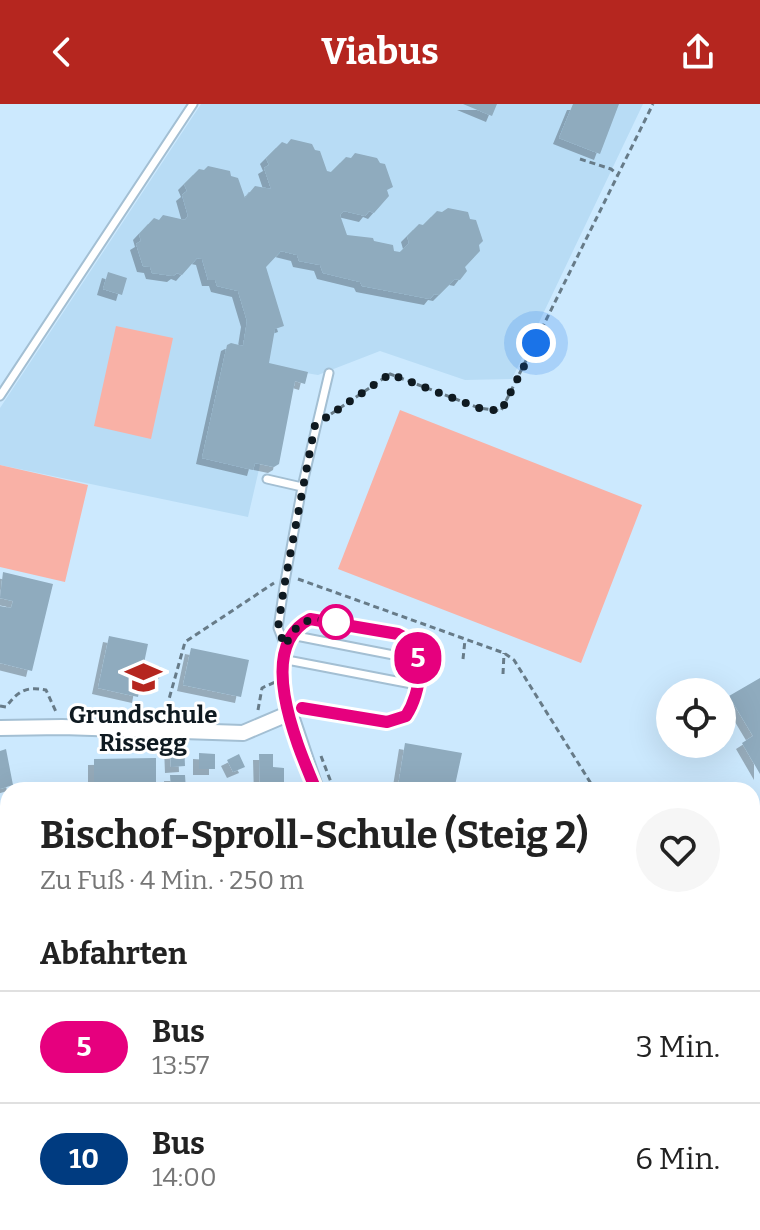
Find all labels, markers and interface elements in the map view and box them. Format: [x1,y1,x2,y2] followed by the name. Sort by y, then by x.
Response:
[40,30,84,74] icon: back
[321,30,439,74] text: Viabus
[676,30,720,74] icon: share
[516,323,556,363] your location
[319,605,353,639] unlabelled marker
[392,632,444,684] line badge: 5
[410,641,426,674] text: 5
[124,659,162,697] school or university icon: Grundschule Rissegg
[656,678,736,758] map controls
[656,678,736,758] button: locate
[69,701,217,757] place label: Grundschule Rissegg
[636,808,720,892] button: heart
[40,812,588,858] text: Bischof-Sproll-Schule (Steig 2)
[40,865,304,896] text: Zu Fuß · 4 Min. · 250 m
[40,936,187,972] text: Abfahrten
[152,1014,205,1050] text: Bus
[636,1029,720,1065] text: 3 Min.
[76,1030,92,1063] text: 5
[152,1050,209,1081] text: 13:57
[152,1126,205,1162] text: Bus
[635,1141,720,1177] text: 6 Min.
[69,1142,99,1175] text: 10
[152,1162,217,1193] text: 14:00

